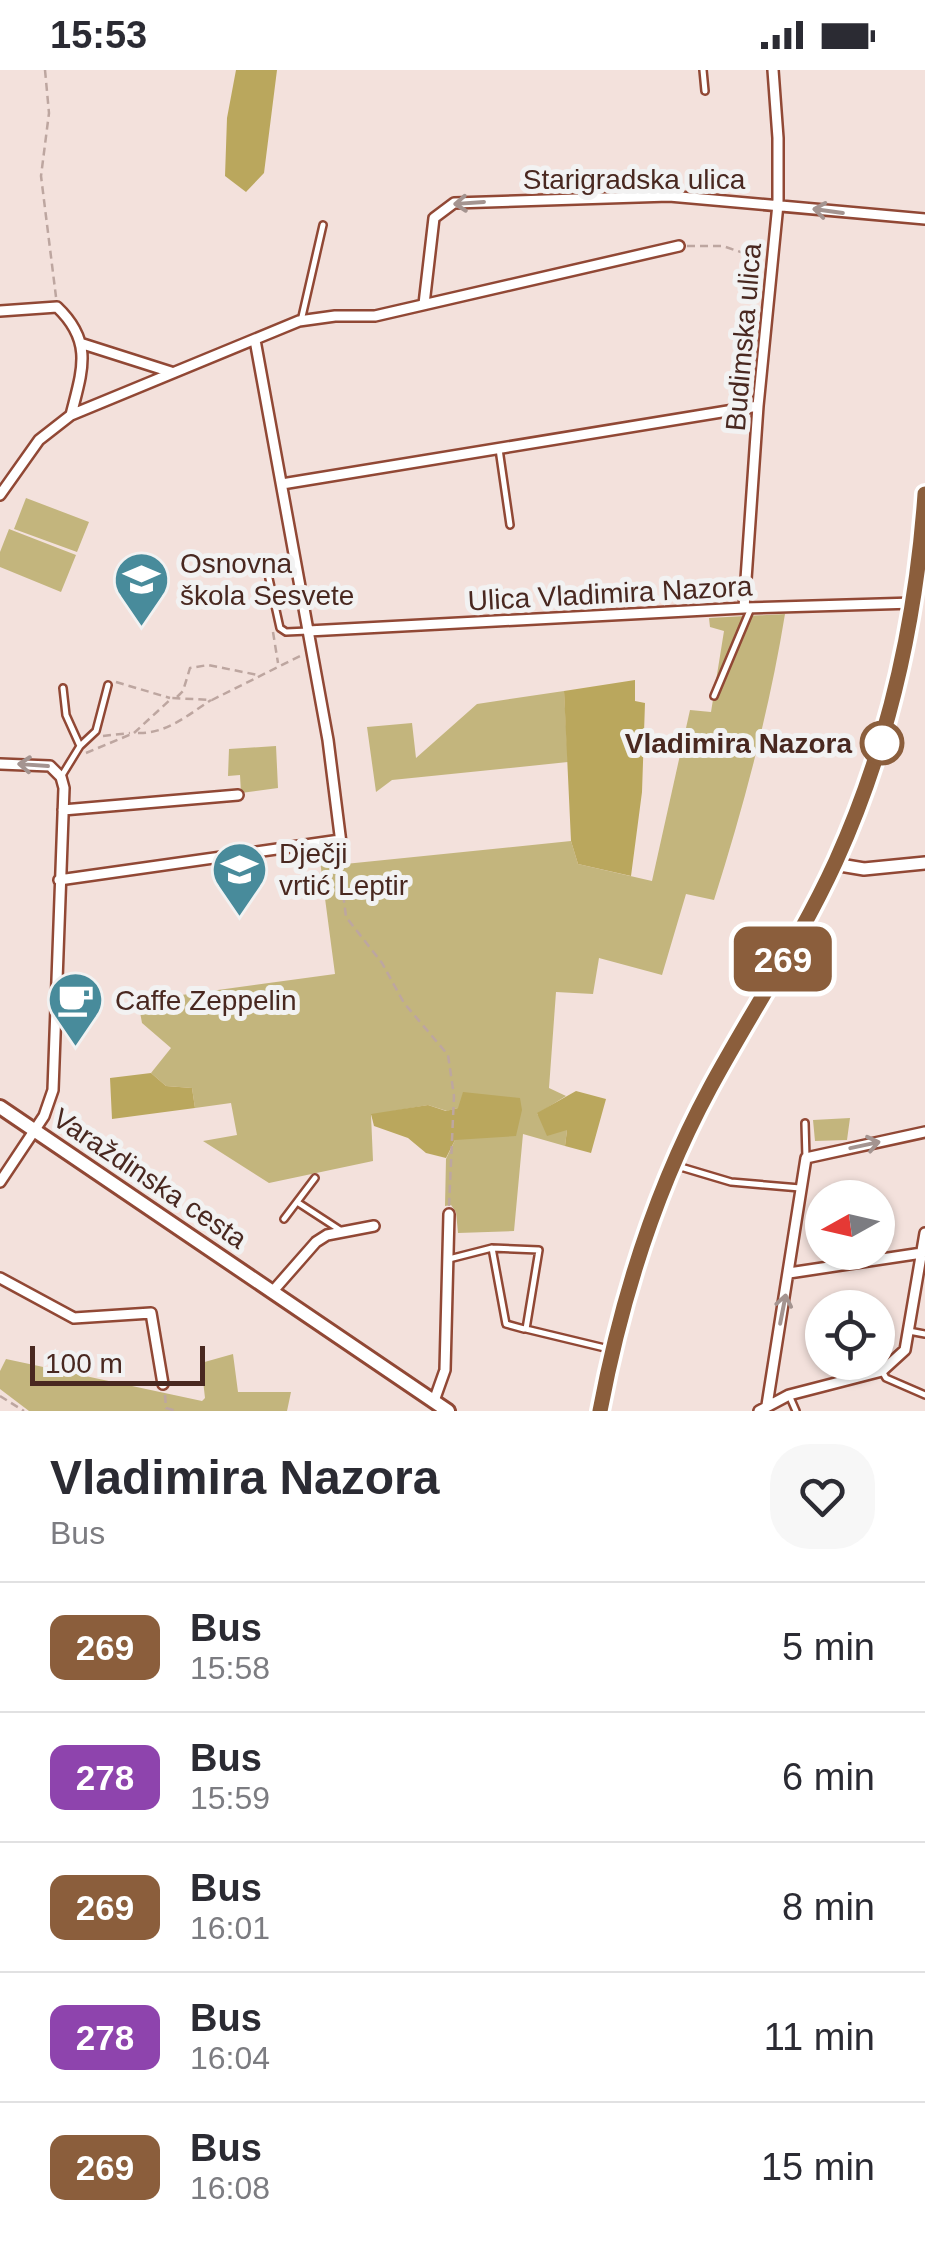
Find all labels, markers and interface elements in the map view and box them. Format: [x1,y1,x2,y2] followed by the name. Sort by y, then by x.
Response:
[50,14,147,56] text: 15:53
[523,164,746,195] street label: Starigradska ulica
[453,194,486,213] one-way arrow
[812,201,845,219] one-way arrow
[720,241,767,432] street label: Budimska ulica
[180,548,354,611] place label: Osnovna škola Sesvete
[111,549,171,628] school or university icon: Osnovna škola Sesvete
[467,571,753,616] street label: Ulica Vladimira Nazora
[861,722,903,764] marker: Vladimira Nazora
[625,728,852,759] place label: Vladimira Nazora
[17,755,50,774] one-way arrow
[279,838,408,901] place label: Dječji vrtić Leptir
[210,839,270,918] school or university icon: Dječji vrtić Leptir
[726,926,840,992] line badge: 269
[754,940,812,979] text: 269
[46,970,106,1049] cafe icon: Caffe Zeppelin
[115,985,297,1016] place label: Caffe Zeppelin
[47,1102,253,1255] street label: Varaždinska cesta
[849,1135,881,1153] one-way arrow
[805,1180,895,1270] north arrow
[805,1180,895,1380] map controls
[805,1290,895,1380] button: locate
[774,1293,793,1325] one-way arrow
[30,1341,205,1386] scale bar
[45,1348,123,1379] text: 100 m
[770,1444,875,1549] button: heart
[50,1451,439,1504] text: Vladimira Nazora
[50,1515,105,1551] text: Bus
[190,1607,262,1649] text: Bus
[782,1626,875,1668] text: 5 min
[76,1628,134,1667] text: 269
[190,1650,270,1686] text: 15:58
[190,1737,262,1779] text: Bus
[782,1756,875,1798] text: 6 min
[76,1758,134,1797] text: 278
[190,1780,270,1816] text: 15:59
[190,1867,262,1909] text: Bus
[782,1886,875,1928] text: 8 min
[76,1888,134,1927] text: 269
[190,1910,270,1946] text: 16:01
[190,1997,262,2039] text: Bus
[764,2016,875,2058] text: 11 min
[76,2018,134,2057] text: 278
[190,2040,270,2076] text: 16:04
[190,2127,262,2169] text: Bus
[761,2146,875,2188] text: 15 min
[76,2148,134,2187] text: 269
[190,2170,270,2206] text: 16:08

